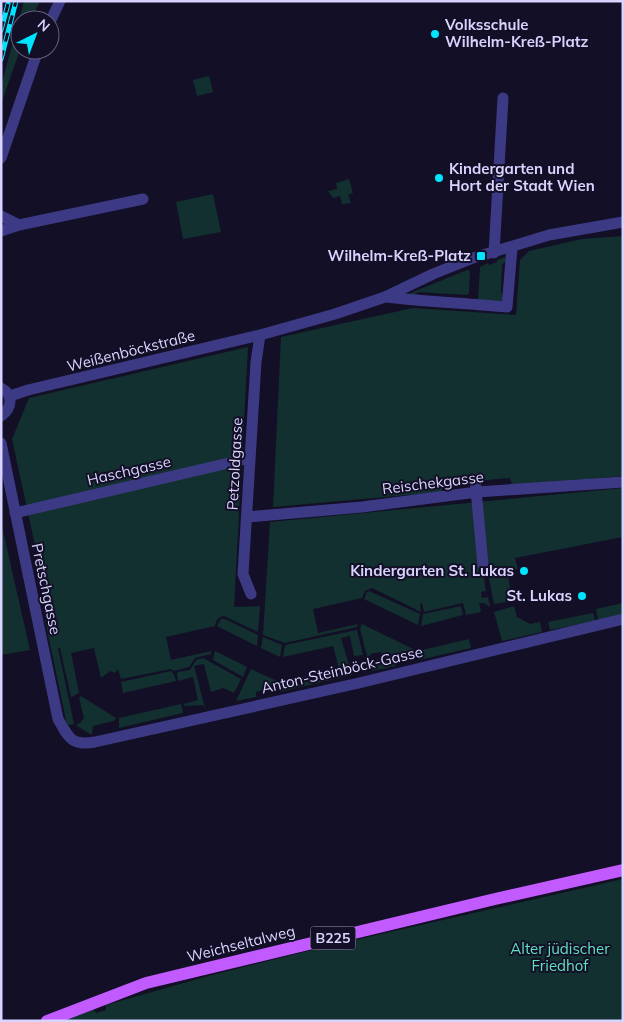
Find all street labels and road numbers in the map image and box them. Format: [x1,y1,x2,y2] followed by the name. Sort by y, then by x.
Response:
[65,325,197,376] street label: Weißenböckstraße
[223,417,246,511] street label: Petzoldgasse
[85,452,173,489] street label: Haschgasse
[381,467,485,498] street label: Reischekgasse
[28,541,65,636] street label: Pretschgasse
[259,642,425,697] street label: Anton-Steinböck-Gasse
[185,921,297,966] street label: Weichseltalweg
[310,926,356,950] road number: B225

